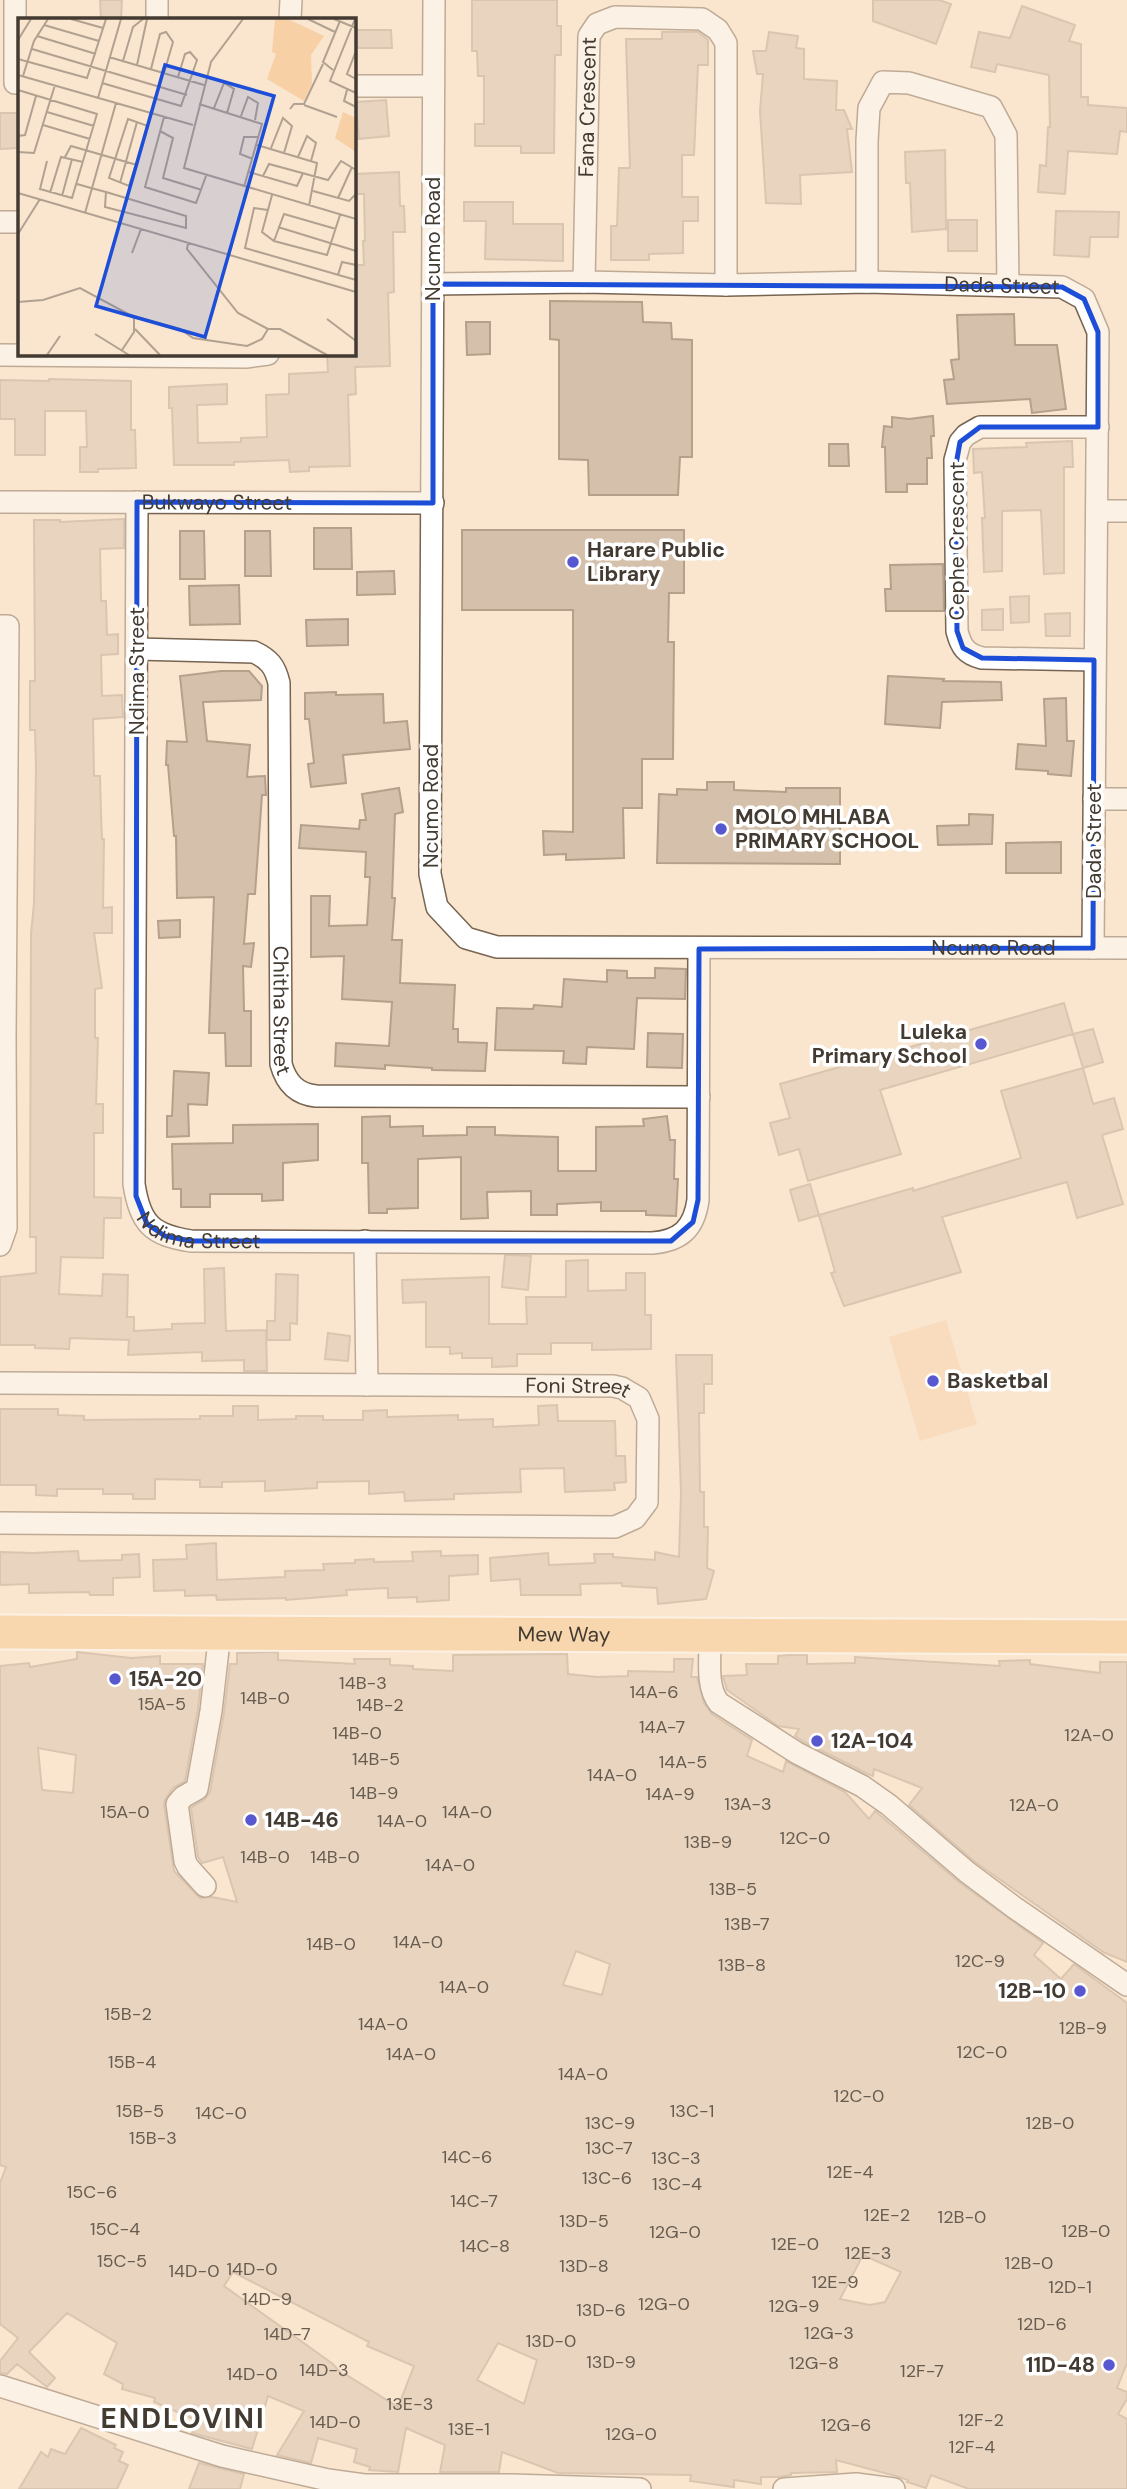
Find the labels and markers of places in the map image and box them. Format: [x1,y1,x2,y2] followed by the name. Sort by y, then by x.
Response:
[587,536,725,588] place label: Harare Public Library
[565,554,581,570] marker: Harare Public Library
[735,803,919,855] place label: MOLO MHLABA PRIMARY SCHOOL
[713,821,729,837] marker: MOLO MHLABA PRIMARY SCHOOL
[812,1018,967,1070] place label: Luleka Primary School
[973,1036,989,1052] marker: Luleka Primary School
[947,1367,1048,1395] place label: Basketbal
[925,1373,941,1389] marker: Basketbal
[129,1665,202,1693] place label: 15A-20
[107,1671,123,1687] marker: 15A-20
[831,1727,913,1755] place label: 12A-104
[809,1733,825,1749] marker: 12A-104
[265,1806,339,1834] place label: 14B-46
[243,1812,259,1828] marker: 14B-46
[998,1977,1066,2005] place label: 12B-10
[1072,1983,1088,1999] marker: 12B-10
[1026,2351,1095,2379] place label: 11D-48
[1101,2357,1117,2373] marker: 11D-48

